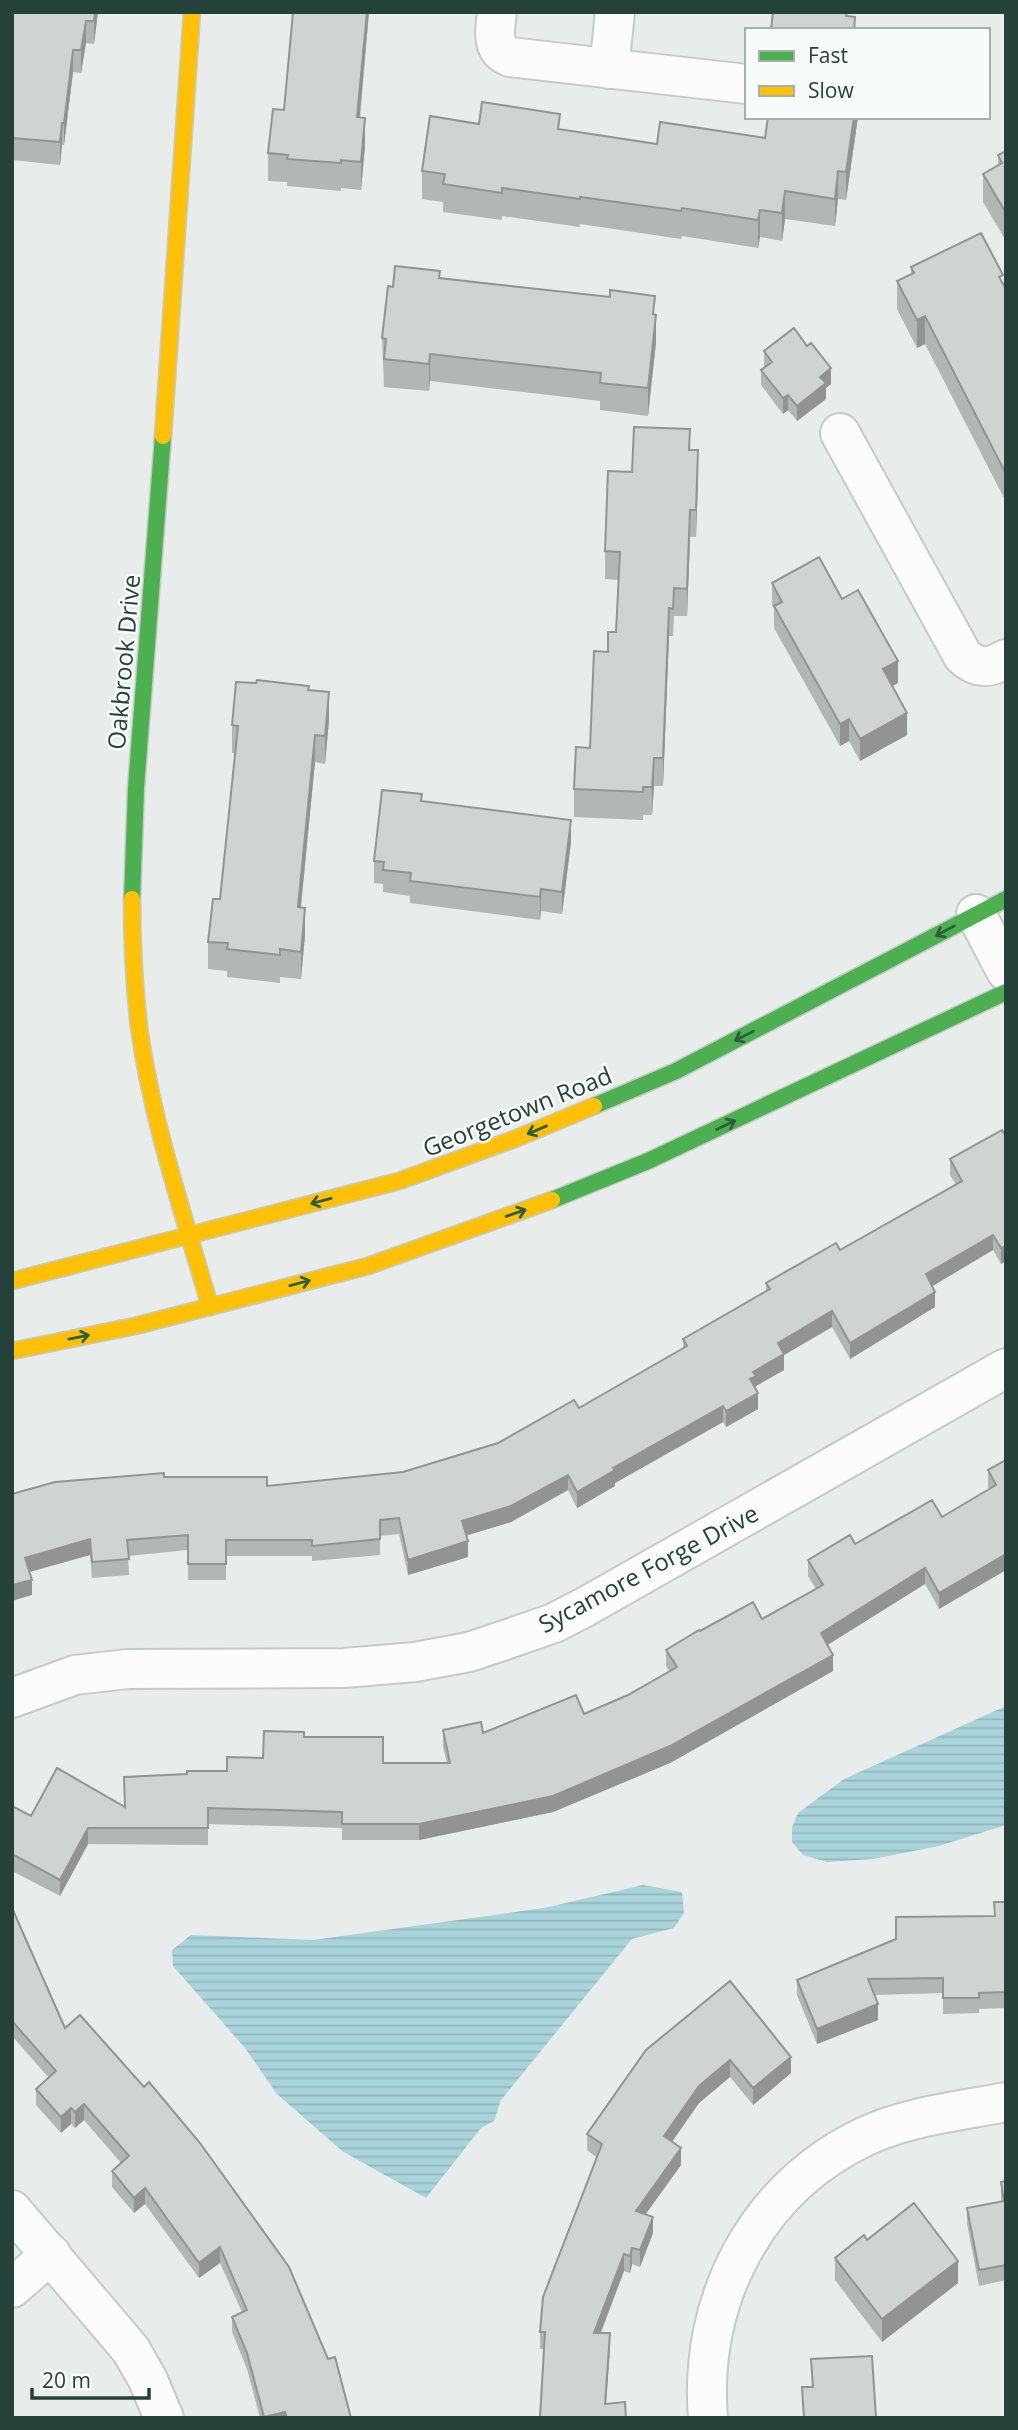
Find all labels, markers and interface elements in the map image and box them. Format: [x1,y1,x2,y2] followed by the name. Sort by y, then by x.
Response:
[745,28,990,119] legend
[808,41,848,69] text: Fast
[808,76,854,104] text: Slow
[99,573,147,751] street label: Oakbrook Drive
[936,924,956,938] one-way arrow
[734,1030,755,1043] one-way arrow
[417,1058,617,1164] street label: Georgetown Road
[715,1117,736,1131] one-way arrow
[527,1124,548,1137] one-way arrow
[310,1196,332,1209] one-way arrow
[505,1206,527,1219] one-way arrow
[288,1276,311,1289] one-way arrow
[67,1329,90,1343] one-way arrow
[532,1496,764,1640] street label: Sycamore Forge Drive
[32,2356,149,2400] scale bar
[42,2366,91,2394] text: 20 m

